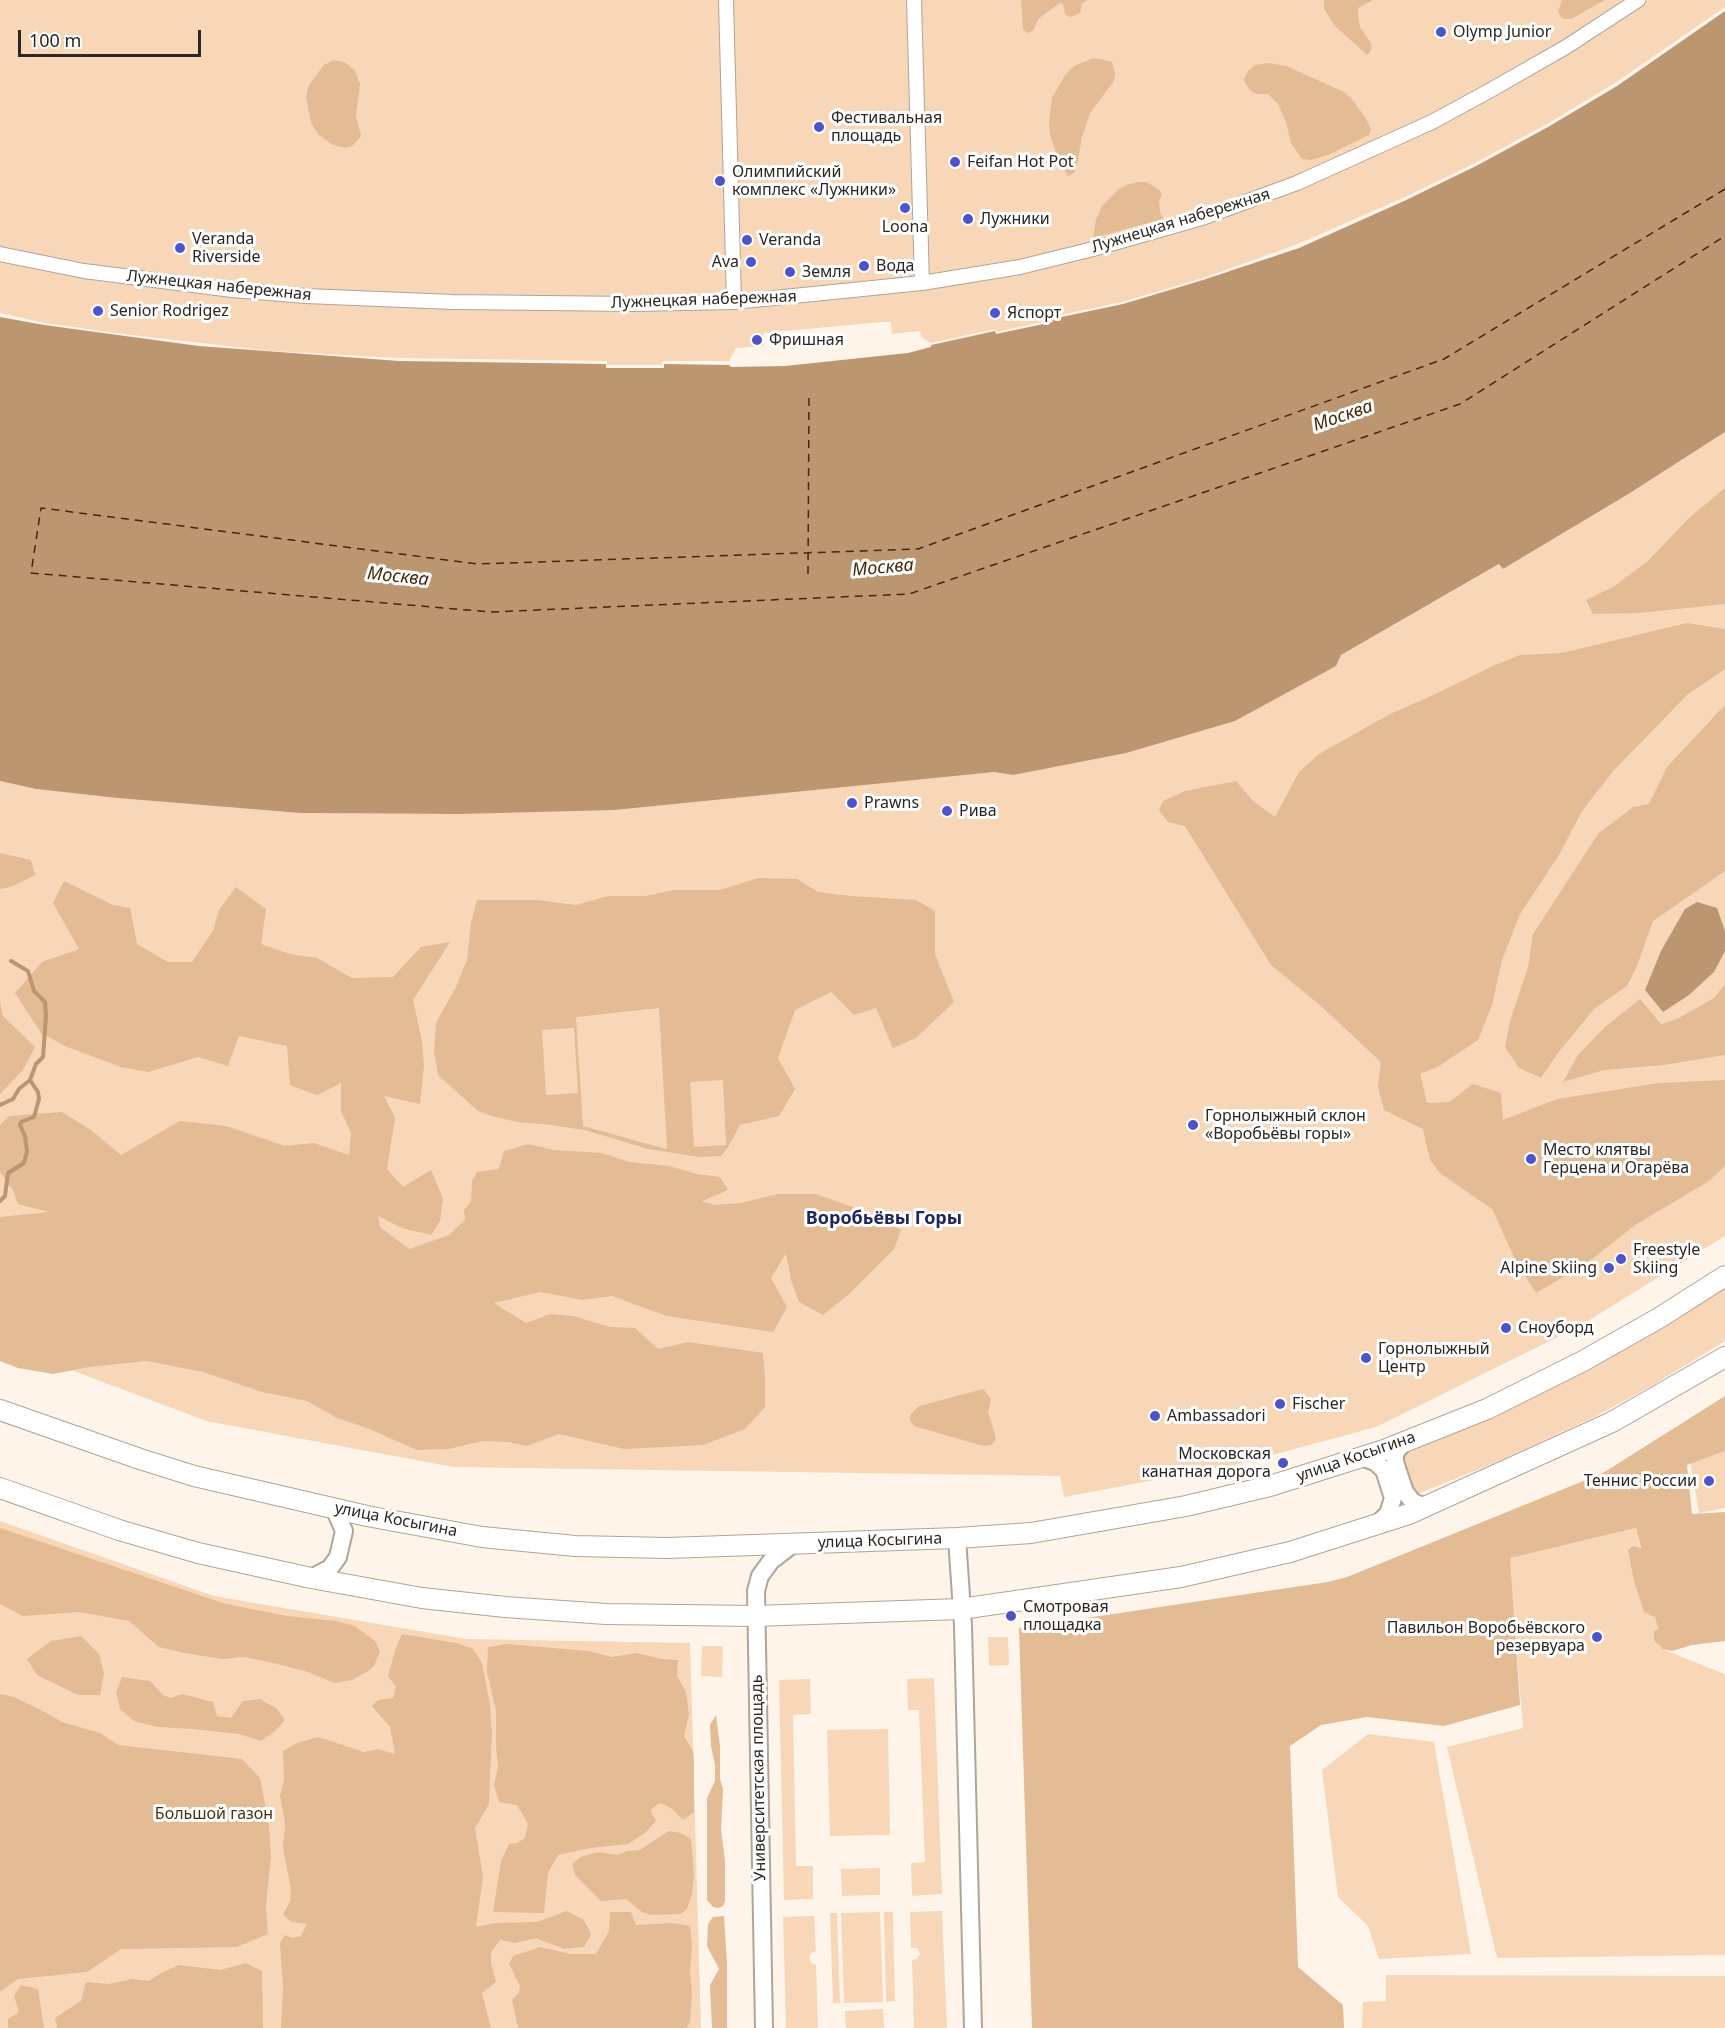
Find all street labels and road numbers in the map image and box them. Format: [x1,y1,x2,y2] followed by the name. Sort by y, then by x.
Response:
[1089,185,1273,257] street label: Лужнецкая набережная
[126,267,312,305] street label: Лужнецкая набережная
[611,287,797,313] street label: Лужнецкая набережная
[1294,1428,1418,1486] street label: улица Косыгина
[333,1499,459,1541] street label: улица Косыгина
[818,1529,942,1553] street label: улица Косыгина
[748,1675,770,1881] street label: Университетская площадь

